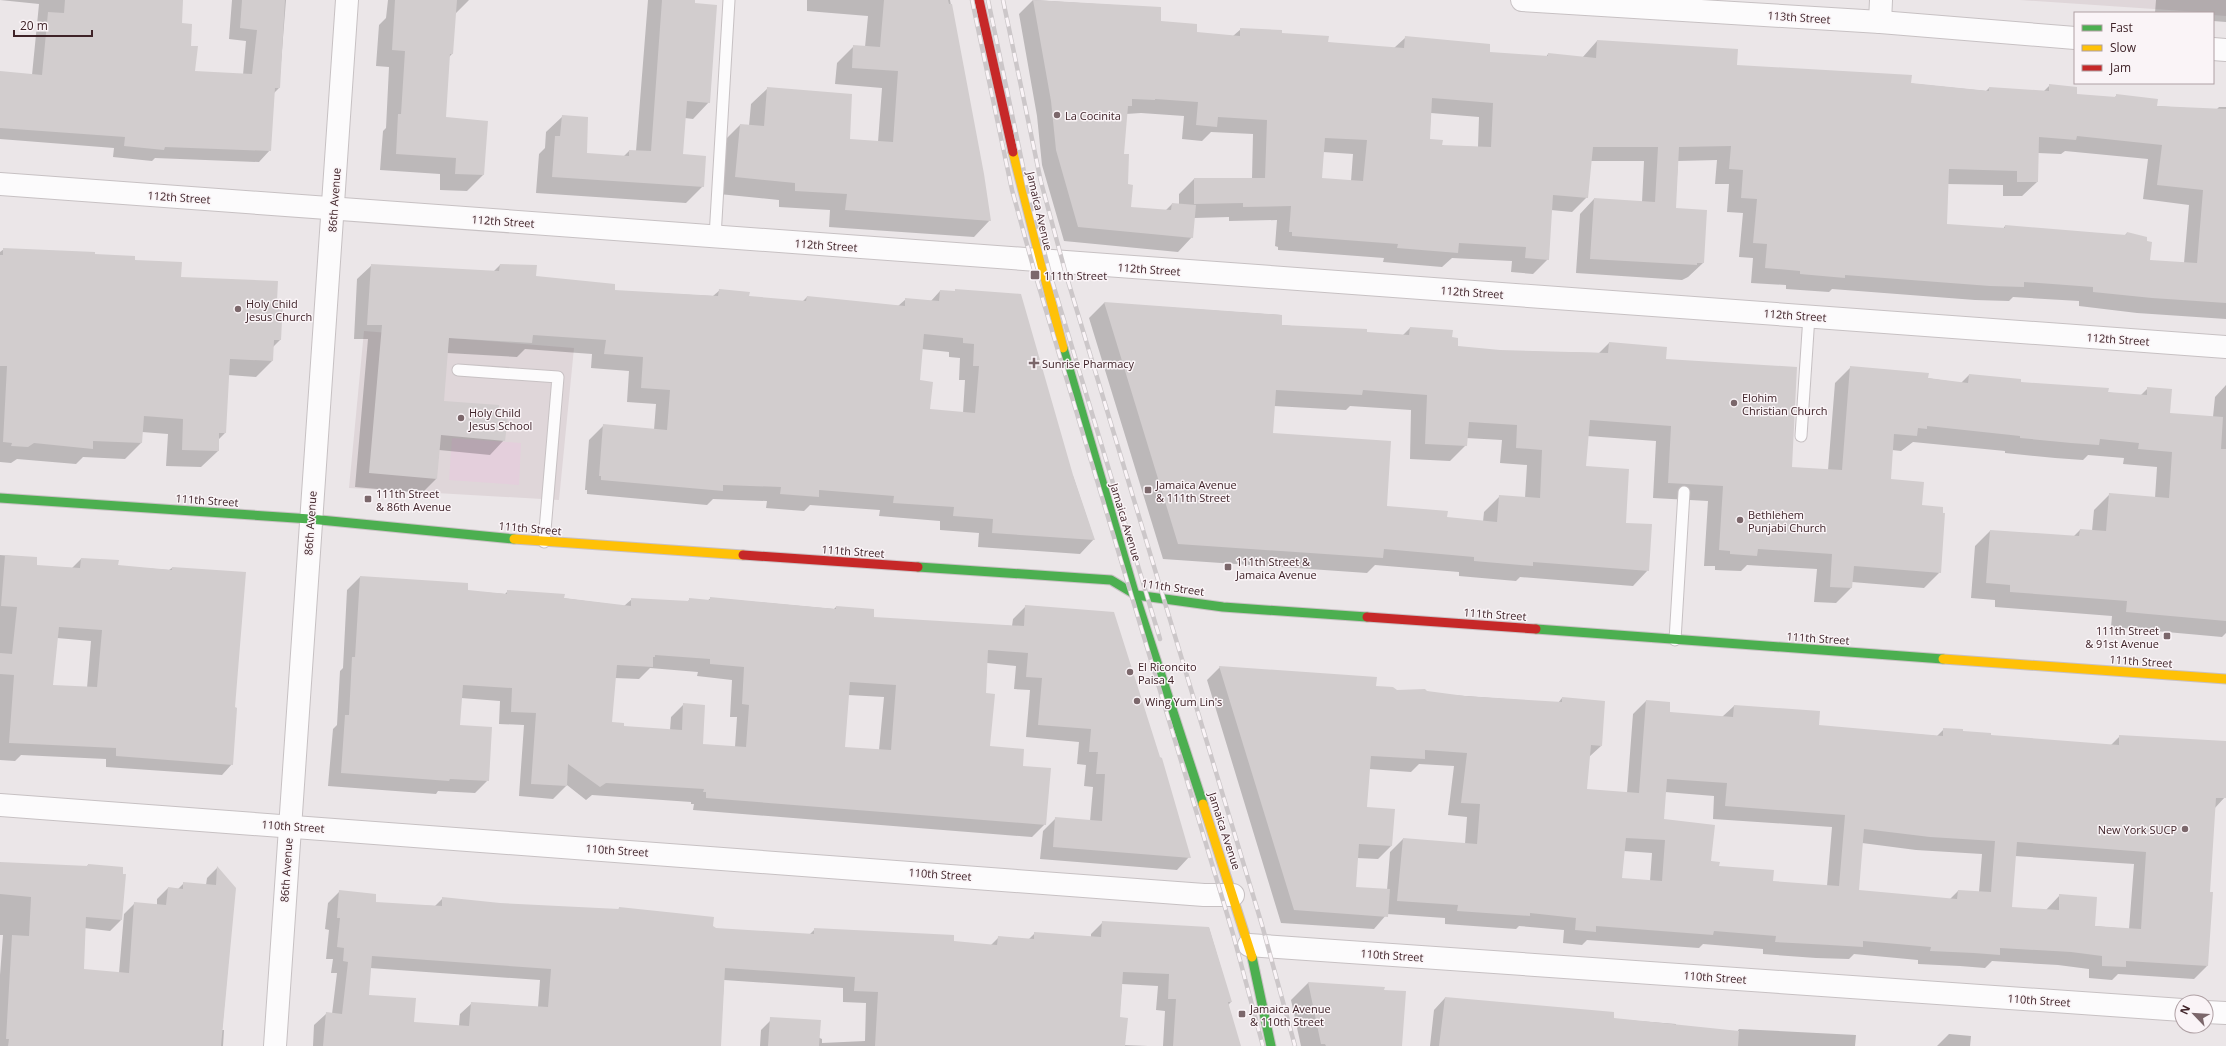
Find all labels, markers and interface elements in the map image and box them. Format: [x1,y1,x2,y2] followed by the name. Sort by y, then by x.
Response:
[1767,7,1831,27] street label: 113th Street
[14,12,92,38] scale bar
[2074,12,2214,84] legend
[20,17,48,34] text: 20 m
[2110,19,2133,36] text: Fast
[2110,39,2137,56] text: Slow
[2109,59,2131,76] text: Jam
[1065,108,1121,123] place label: La Cocinita
[1052,110,1062,120] marker: La Cocinita
[324,167,344,233] street label: 86th Avenue
[1023,169,1056,252] street label: Jamaica Avenue
[147,187,211,207] street label: 112th Street
[471,211,535,231] street label: 112th Street
[794,235,858,255] street label: 112th Street
[1117,259,1181,279] street label: 112th Street
[1044,268,1107,283] place label: 111th Street
[1029,269,1041,281] marker: 111th Street
[1440,282,1504,302] street label: 112th Street
[245,296,312,324] place label: Holy Child Jesus Church
[233,304,243,314] marker: Holy Child Jesus Church
[1763,305,1827,325] street label: 112th Street
[2086,329,2150,349] street label: 112th Street
[1042,356,1135,371] place label: Sunrise Pharmacy
[1029,358,1039,368] marker: Sunrise Pharmacy
[1742,390,1828,418] place label: Elohim Christian Church
[1729,398,1739,408] marker: Elohim Christian Church
[468,405,532,433] place label: Holy Child Jesus School
[456,413,466,423] marker: Holy Child Jesus School
[1155,477,1237,505] place label: Jamaica Avenue & 111th Street
[1107,480,1145,563] street label: Jamaica Avenue
[1143,485,1153,495] marker: Jamaica Avenue & 111th Street
[376,486,451,514] place label: 111th Street & 86th Avenue
[175,490,239,510] street label: 111th Street
[300,490,320,556] street label: 86th Avenue
[363,494,373,504] marker: 111th Street & 86th Avenue
[1748,507,1826,535] place label: Bethlehem Punjabi Church
[1735,515,1745,525] marker: Bethlehem Punjabi Church
[498,518,562,538] street label: 111th Street
[821,541,885,561] street label: 111th Street
[1235,554,1317,582] place label: 111th Street & Jamaica Avenue
[1223,562,1233,572] marker: 111th Street & Jamaica Avenue
[1141,575,1205,599] street label: 111th Street
[1463,604,1527,624] street label: 111th Street
[2085,623,2159,651] place label: 111th Street & 91st Avenue
[1786,628,1850,648] street label: 111th Street
[2162,631,2172,641] marker: 111th Street & 91st Avenue
[2109,651,2173,671] street label: 111th Street
[1138,659,1197,687] place label: El Riconcito Paisa 4
[1125,667,1135,677] marker: El Riconcito Paisa 4
[1145,694,1222,709] place label: Wing Yum Lin's
[1132,696,1142,706] marker: Wing Yum Lin's
[1205,789,1245,872] street label: Jamaica Avenue
[261,816,325,836] street label: 110th Street
[2098,822,2177,837] place label: New York SUCP
[2180,824,2190,834] marker: New York SUCP
[276,837,296,903] street label: 86th Avenue
[585,840,649,860] street label: 110th Street
[908,864,972,884] street label: 110th Street
[1360,945,1424,965] street label: 110th Street
[1683,967,1747,987] street label: 110th Street
[2007,990,2071,1010] street label: 110th Street
[2174,994,2214,1034] north arrow
[1249,1001,1331,1029] place label: Jamaica Avenue & 110th Street
[2176,1002,2193,1017] text: N
[1237,1009,1247,1019] marker: Jamaica Avenue & 110th Street

